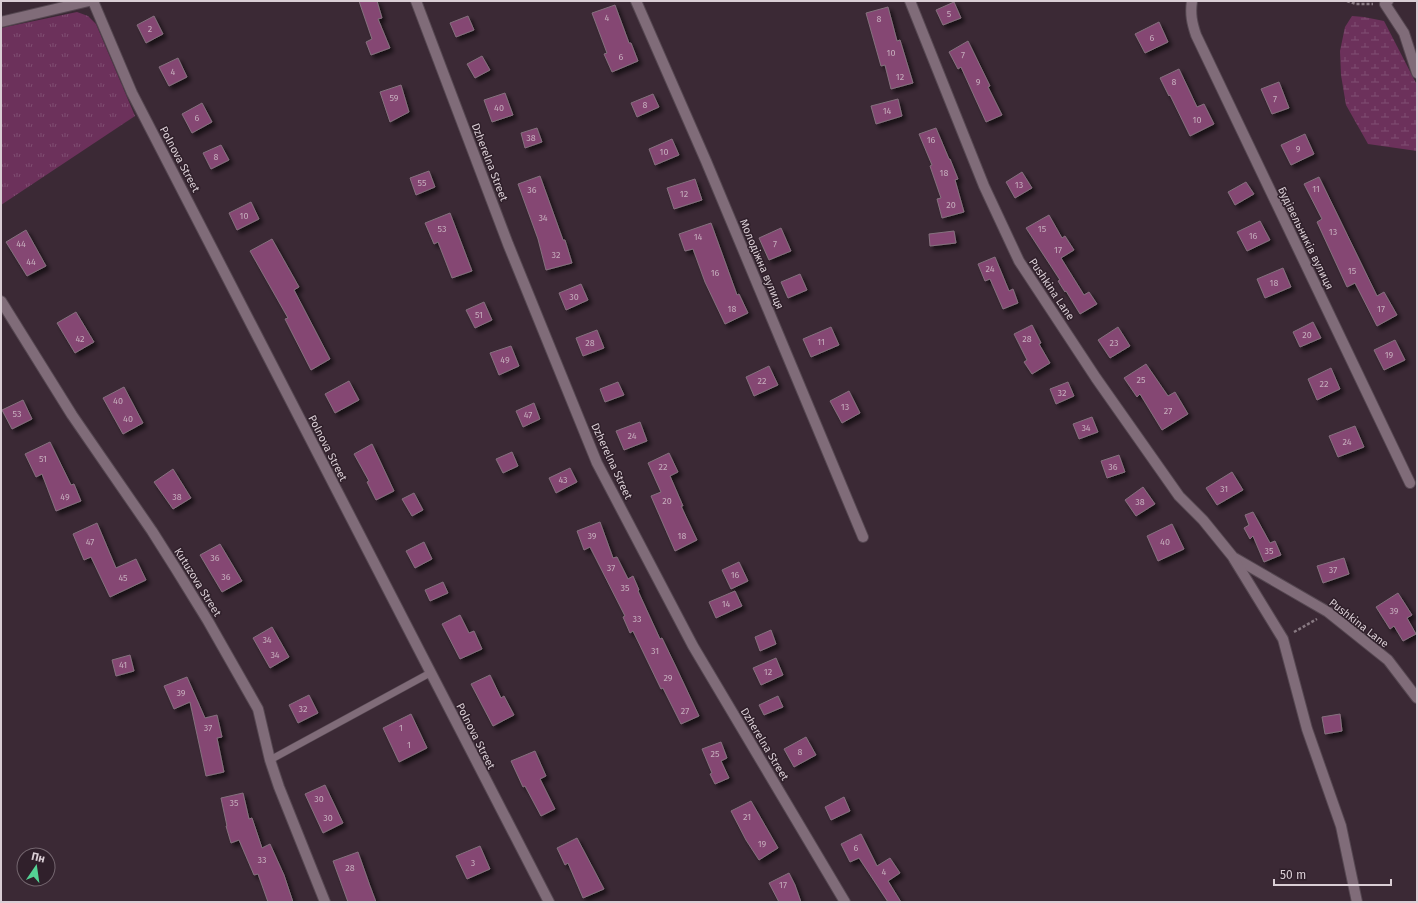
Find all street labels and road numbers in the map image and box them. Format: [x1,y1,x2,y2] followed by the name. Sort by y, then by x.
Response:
[469,121,510,203] street label: Dzherelna Street
[157,124,202,194] street label: Polnova Street
[1275,185,1336,292] street label: Будівельників вулиця
[737,217,786,311] street label: Молодіжна вулиця
[1026,256,1077,323] street label: Pushkina Lane
[305,413,350,484] street label: Polnova Street
[588,421,635,501] street label: Dzherelna Street
[171,546,224,619] street label: Kutuzova Street
[1326,596,1391,651] street label: Pushkina Lane
[453,701,498,772] street label: Polnova Street
[738,706,791,783] street label: Dzherelna Street

